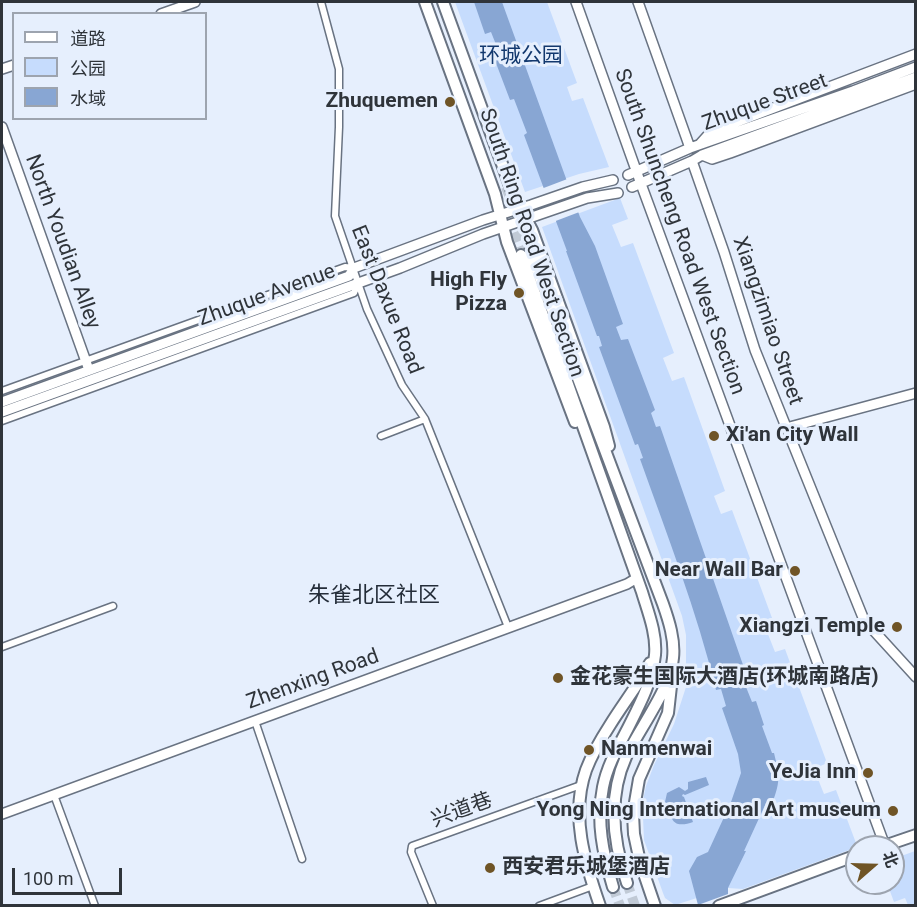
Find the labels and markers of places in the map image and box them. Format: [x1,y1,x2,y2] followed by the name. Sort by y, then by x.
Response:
[325,89,438,115] place label: Zhuquemen
[443,95,457,109] marker: Zhuquemen
[430,268,507,318] place label: High Fly Pizza
[512,286,526,300] marker: High Fly Pizza
[726,423,859,449] place label: Xi'an City Wall
[707,429,721,443] marker: Xi'an City Wall
[655,558,783,584] place label: Near Wall Bar
[788,564,802,578] marker: Near Wall Bar
[739,614,885,640] place label: Xiangzi Temple
[890,620,904,634] marker: Xiangzi Temple
[570,665,879,691] place label: 金花豪生国际大酒店(环城南路店)
[551,671,565,685] marker: 金花豪生国际大酒店(环城南路店)
[601,737,712,763] place label: Nanmenwai
[582,743,596,757] marker: Nanmenwai
[769,760,856,786] place label: YeJia Inn
[861,766,875,780] marker: YeJia Inn
[536,798,881,824] place label: Yong Ning International Art museum
[886,804,900,818] marker: Yong Ning International Art museum
[502,855,670,881] place label: 西安君乐城堡酒店
[483,861,497,875] marker: 西安君乐城堡酒店

